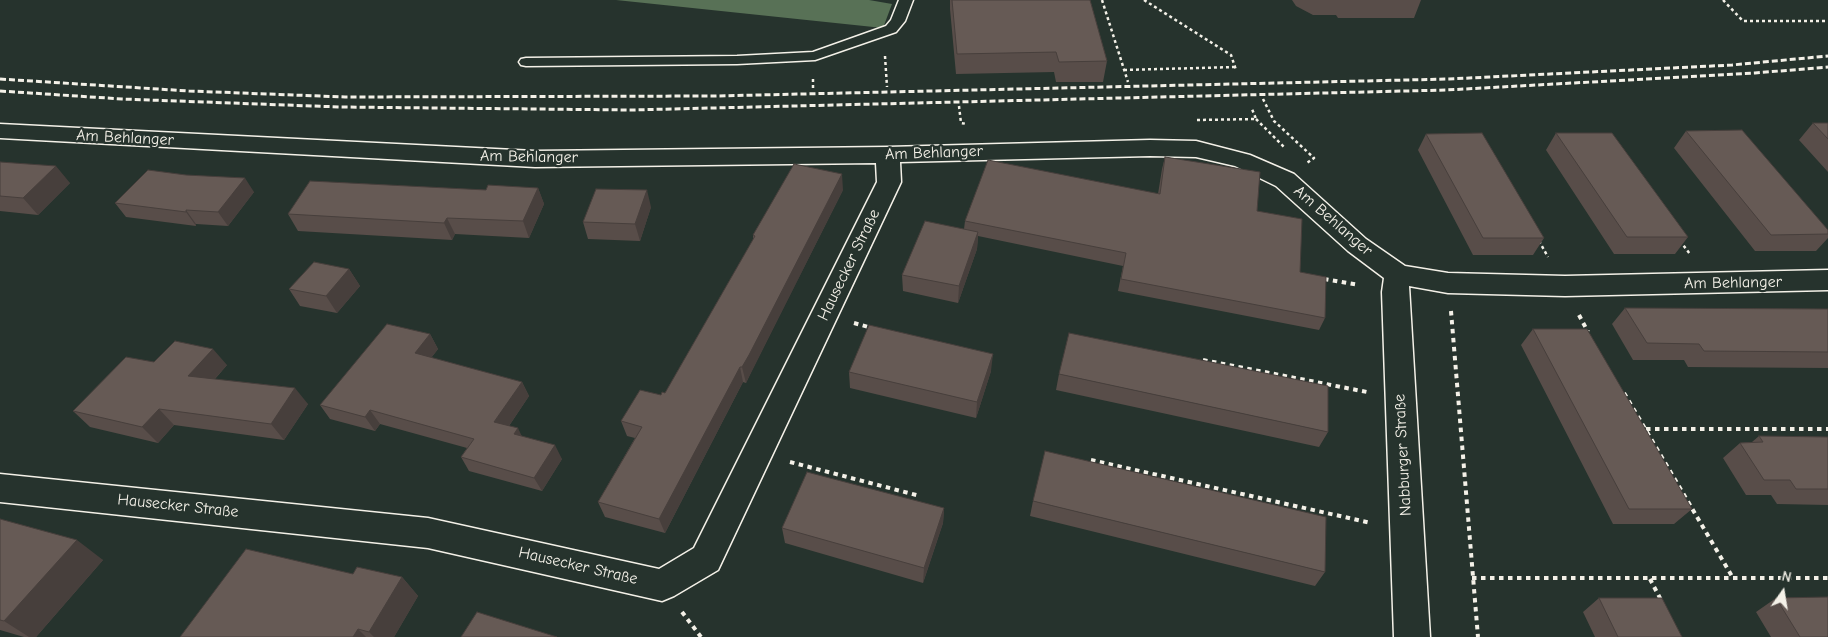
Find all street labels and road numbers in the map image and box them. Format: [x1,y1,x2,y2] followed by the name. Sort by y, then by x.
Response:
[76,126,174,150] street label: Am Behlanger
[885,142,983,164] street label: Am Behlanger
[480,147,578,167] street label: Am Behlanger
[1290,182,1376,260] street label: Am Behlanger
[814,206,884,324] street label: Hausecker Straße
[1684,273,1782,293] street label: Am Behlanger
[1390,393,1416,517] street label: Nabburger Straße
[117,490,239,522] street label: Hausecker Straße
[517,543,639,589] street label: Hausecker Straße

